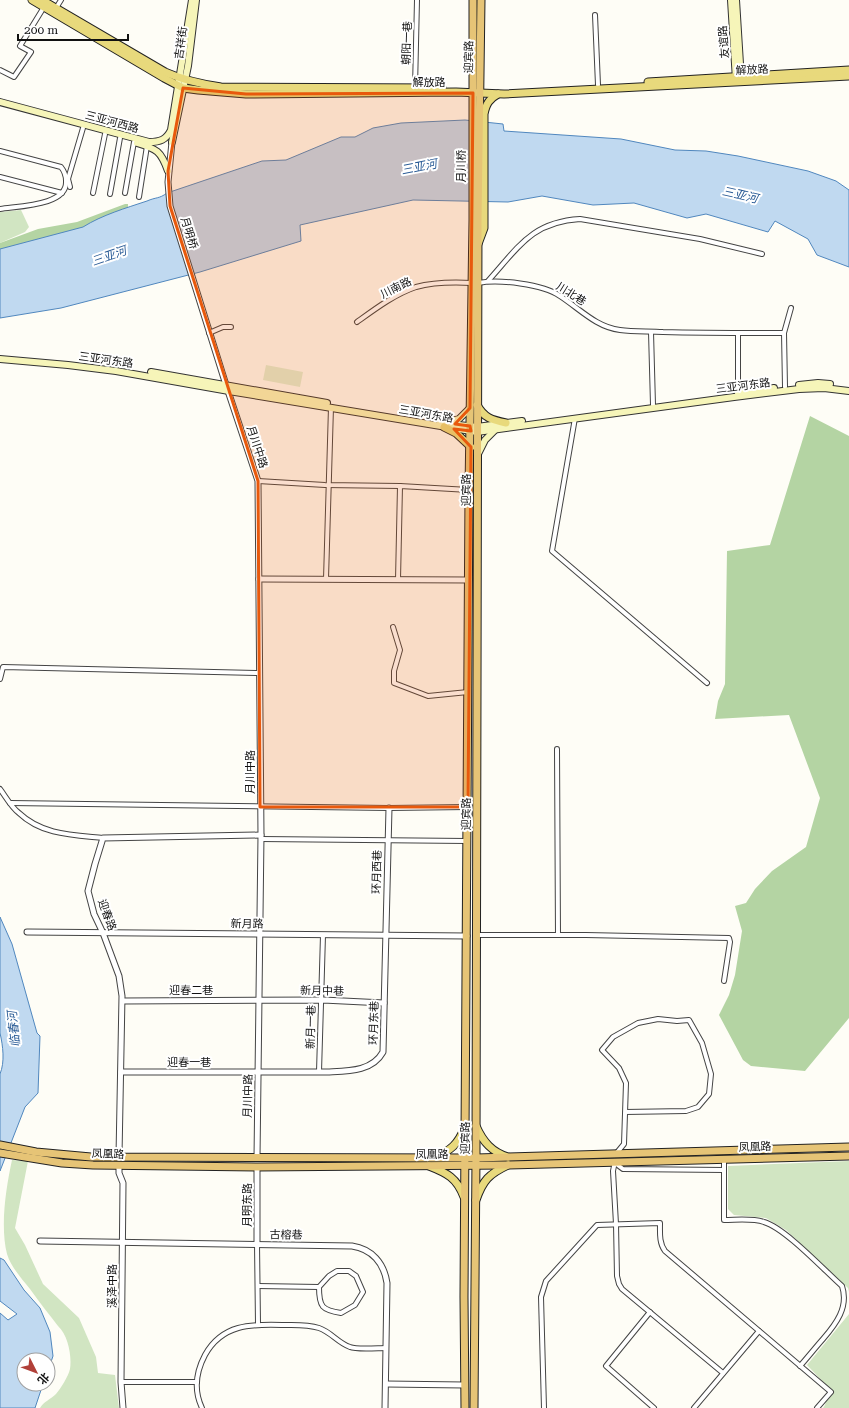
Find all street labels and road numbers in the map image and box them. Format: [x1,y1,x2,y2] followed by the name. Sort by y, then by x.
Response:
[400,21,414,65] street label: 朝阳一巷
[716,25,732,59] street label: 友谊路
[172,26,190,60] street label: 吉祥街
[462,40,476,74] street label: 迎宾路
[735,63,769,77] street label: 解放路
[413,76,446,89] street label: 解放路
[84,109,140,135] street label: 三亚河西路
[455,150,468,183] street label: 月川桥
[178,215,200,251] street label: 月明桥
[378,275,414,301] street label: 川南路
[554,280,588,308] street label: 川北巷
[78,350,134,370] street label: 三亚河东路
[715,376,771,396] street label: 三亚河东路
[398,403,454,425] street label: 三亚河东路
[244,424,270,470] street label: 月川中路
[460,474,473,507] street label: 迎宾路
[244,750,257,794] street label: 月川中路
[460,798,473,831] street label: 迎宾路
[370,850,384,894] street label: 环月西巷
[95,897,119,933] street label: 迎春路
[230,917,264,931] street label: 新月路
[169,984,213,997] street label: 迎春二巷
[300,984,344,998] street label: 新月中巷
[367,1001,381,1045] street label: 环月东巷
[304,1005,318,1049] street label: 新月一巷
[167,1056,211,1069] street label: 迎春一巷
[241,1074,255,1118] street label: 月川中路
[459,1122,472,1155] street label: 迎宾路
[738,1140,772,1154] street label: 凤凰路
[91,1147,125,1161] street label: 凤凰路
[416,1148,449,1161] street label: 凤凰路
[241,1183,254,1227] street label: 月明东路
[269,1228,303,1242] street label: 古榕巷
[106,1264,119,1308] street label: 溪泽中路

